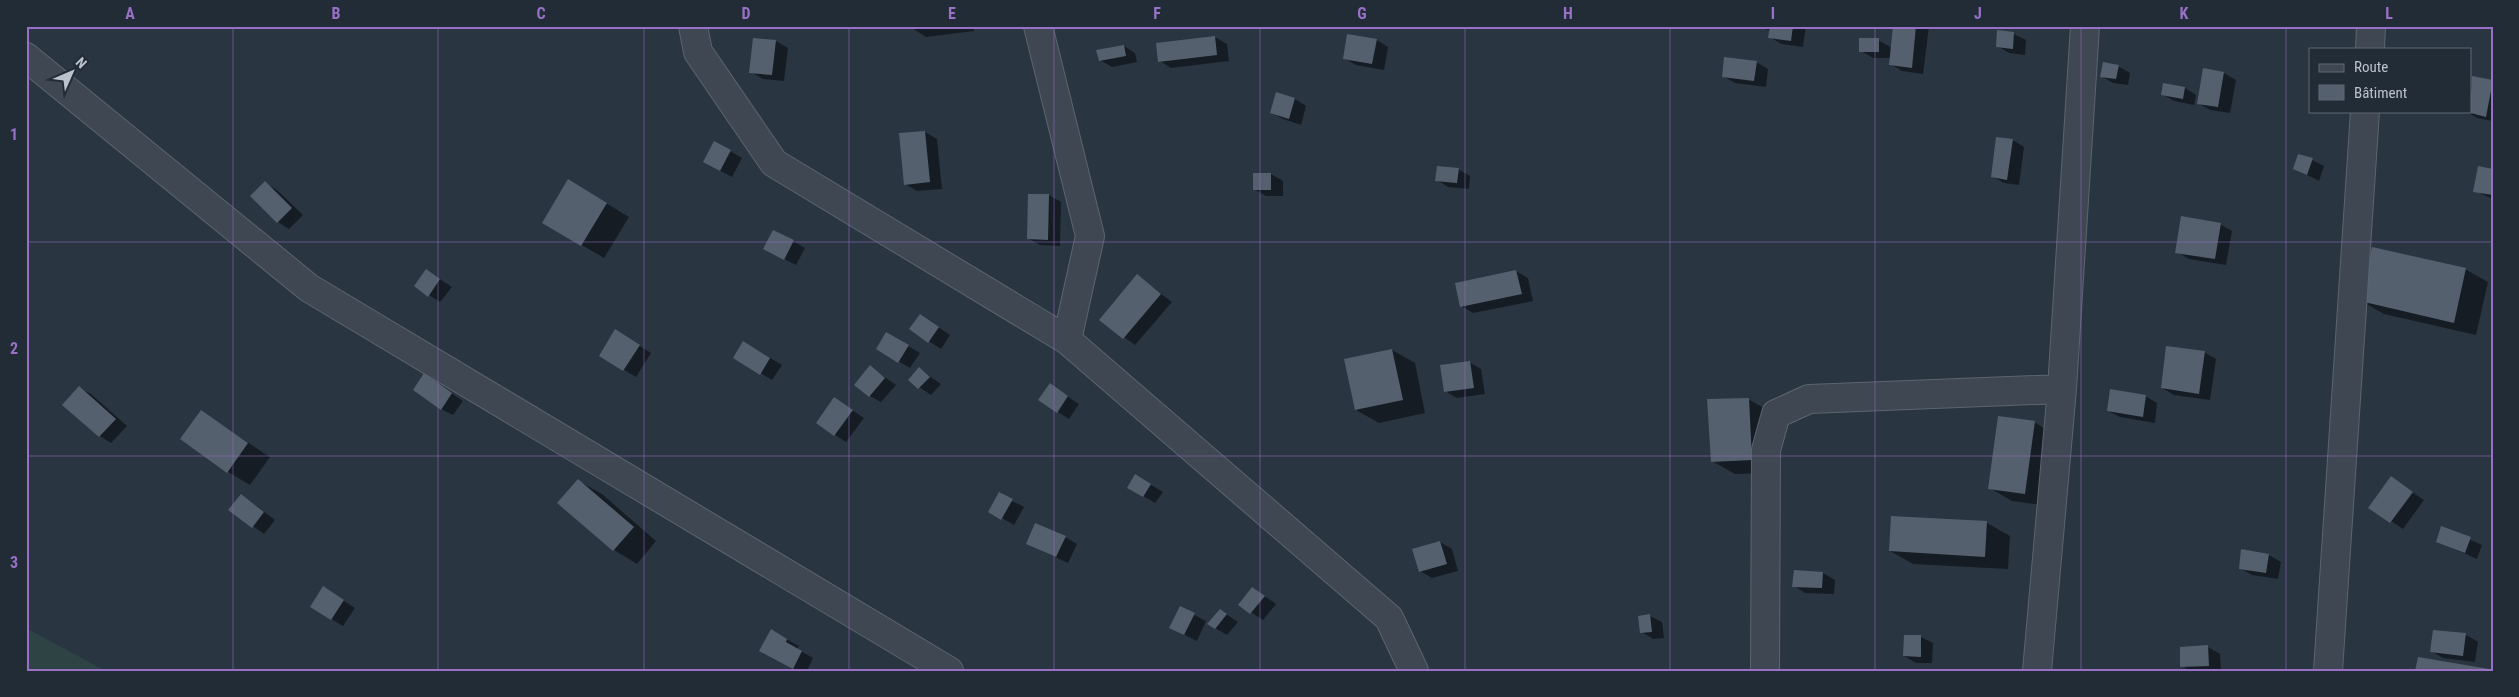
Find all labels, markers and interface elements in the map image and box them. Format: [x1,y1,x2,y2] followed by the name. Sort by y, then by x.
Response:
[125,4,135,23] text: A
[332,4,341,23] text: B
[536,4,546,23] text: C
[741,4,751,23] text: D
[948,4,956,23] text: E
[1153,4,1161,23] text: F
[1357,4,1367,23] text: G
[1563,4,1573,23] text: H
[1771,4,1775,23] text: I
[1974,4,1982,23] text: J
[2180,4,2189,23] text: K
[2385,4,2393,23] text: L
[48,48,98,98] north arrow
[2309,48,2472,112] legend
[73,54,90,71] text: N
[2354,58,2388,76] text: Route
[2354,84,2407,102] text: Bâtiment
[10,125,18,144] text: 1
[10,339,18,358] text: 2
[10,553,18,572] text: 3

